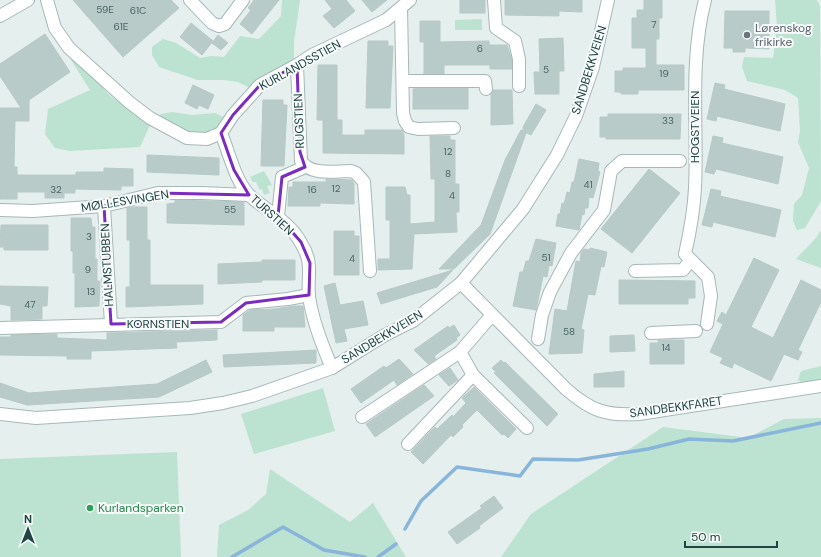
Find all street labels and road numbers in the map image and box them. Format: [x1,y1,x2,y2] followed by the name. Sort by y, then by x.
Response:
[568,24,610,116] street label: SANDBEKKVEIEN
[256,36,344,94] street label: KURLANDSSTIEN
[687,91,703,163] street label: HOGSTVEIEN
[290,93,308,149] street label: RUGSTIEN
[80,186,170,216] street label: MØLLESVINGEN
[247,191,297,239] street label: TURSTIEN
[97,223,117,307] street label: HALMSTUBBEN
[338,306,426,368] street label: SANDBEKKVEIEN
[127,316,189,332] street label: KORNSTIEN
[628,393,724,421] street label: SANDBEKKFARET

